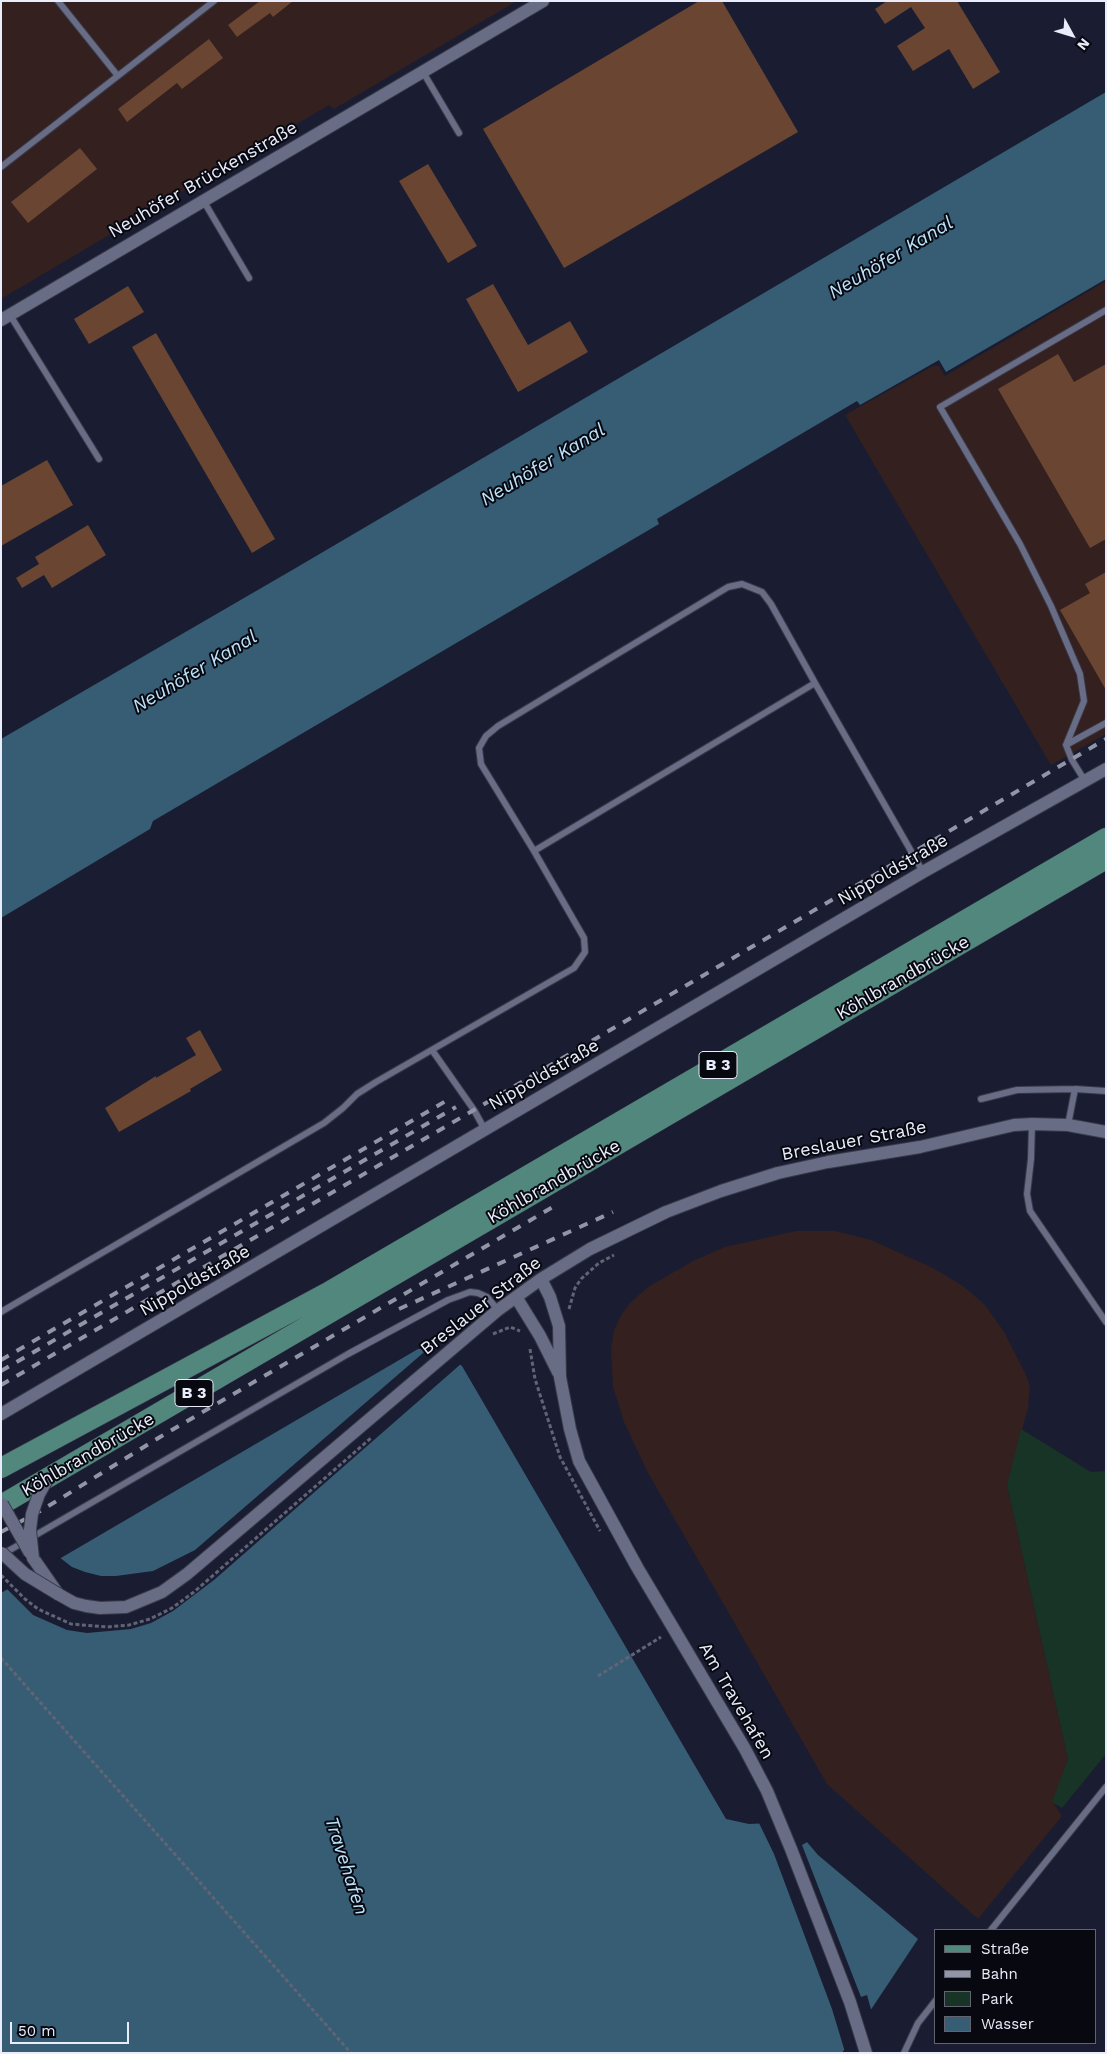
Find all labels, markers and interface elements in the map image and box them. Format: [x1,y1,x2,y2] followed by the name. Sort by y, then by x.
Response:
[1047,10,1097,60] north arrow
[1074,35,1093,54] text: N
[105,117,301,243] street label: Neuhöfer Brückenstraße
[825,212,957,304] water label: Neuhöfer Kanal
[477,419,609,511] water label: Neuhöfer Kanal
[129,626,261,718] water label: Neuhöfer Kanal
[834,830,952,910] street label: Nippoldstraße
[833,931,973,1025] street label: Köhlbrandbrücke
[485,1035,603,1115] street label: Nippoldstraße
[699,1052,737,1078] road number: B 3
[780,1116,928,1166] street label: Breslauer Straße
[484,1135,624,1229] street label: Köhlbrandbrücke
[136,1241,254,1321] street label: Nippoldstraße
[416,1252,546,1360] street label: Breslauer Straße
[175,1380,213,1406] road number: B 3
[18,1408,158,1502] street label: Köhlbrandbrücke
[694,1639,778,1763] street label: Am Travehafen
[319,1814,373,1918] water label: Travehafen
[934,1929,1097,2044] legend
[981,1940,1029,1958] text: Straße
[981,1965,1018,1983] text: Bahn
[981,1990,1013,2008] text: Park
[12,2012,131,2044] scale bar
[981,2015,1034,2033] text: Wasser
[18,2022,55,2040] text: 50 m

